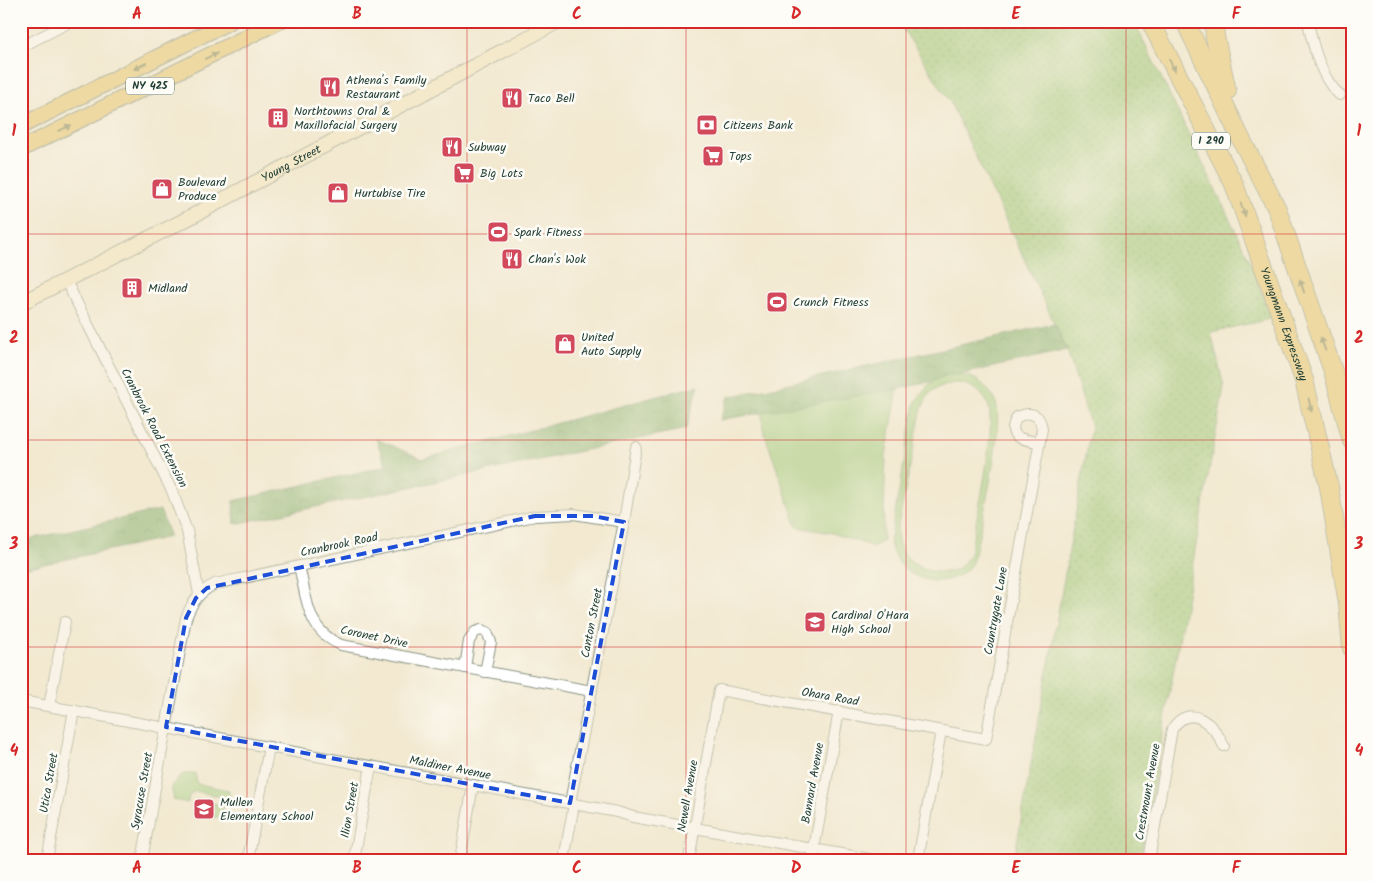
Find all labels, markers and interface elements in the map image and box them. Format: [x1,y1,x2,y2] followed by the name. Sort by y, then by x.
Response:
[132,2,142,27] text: A
[352,2,362,27] text: B
[572,2,582,27] text: C
[791,2,802,27] text: D
[1012,2,1022,27] text: E
[1232,2,1242,27] text: F
[203,52,218,60] one-way arrow
[1168,57,1176,72] one-way arrow
[132,62,147,71] one-way arrow
[346,71,427,104] place label: Athena's Family Restaurant
[318,75,342,99] restaurant icon: Athena's Family Restaurant
[126,78,174,94] road number: NY 425
[500,86,524,110] restaurant icon: Taco Bell
[528,89,575,108] place label: Taco Bell
[294,102,397,135] place label: Northtowns Oral & Maxillofacial Surgery
[266,106,290,130] building icon: Northtowns Oral & Maxillofacial Surgery
[695,113,719,137] bank icon: Citizens Bank
[723,116,793,135] place label: Citizens Bank
[12,119,17,144] text: 1
[1357,119,1362,144] text: 1
[58,124,72,132] one-way arrow
[1192,132,1230,150] road number: I 290
[440,135,464,159] restaurant icon: Subway
[468,138,506,157] place label: Subway
[258,140,325,187] street label: Young Street
[701,144,725,168] supermarket icon: Tops
[729,147,752,166] place label: Tops
[452,161,476,185] supermarket icon: Big Lots
[480,164,523,183] place label: Big Lots
[178,173,227,206] place label: Boulevard Produce
[150,177,174,201] shop icon: Boulevard Produce
[326,181,350,205] shop icon: Hurtubise Tire
[354,184,426,203] place label: Hurtubise Tire
[1240,203,1247,218] one-way arrow
[486,220,510,244] sports icon: Spark Fitness
[514,223,582,242] place label: Spark Fitness
[500,247,524,271] restaurant icon: Chan's Wok
[528,250,586,269] place label: Chan's Wok
[1255,264,1313,384] street label: Youngmann Expressway
[120,276,144,300] building icon: Midland
[1298,278,1306,293] one-way arrow
[148,279,188,298] place label: Midland
[765,290,789,314] sports icon: Crunch Fitness
[793,293,869,312] place label: Crunch Fitness
[9,326,19,351] text: 2
[1354,326,1364,351] text: 2
[581,328,642,361] place label: United Auto Supply
[553,332,577,356] shop icon: United Auto Supply
[1319,336,1326,351] one-way arrow
[116,365,192,491] street label: Cranbrook Road Extension
[1306,398,1314,413] one-way arrow
[298,527,381,562] street label: Cranbrook Road
[9,532,19,557] text: 3
[1354,532,1364,557] text: 3
[979,565,1013,657] street label: Countrygate Lane
[576,586,608,660] street label: Canton Street
[831,606,909,639] place label: Cardinal O'Hara High School
[803,610,827,634] school or university icon: Cardinal O'Hara High School
[339,621,410,654] street label: Coronet Drive
[800,683,861,712] street label: Ohara Road
[10,739,19,764] text: 4
[1355,739,1364,764] text: 4
[797,740,830,825] street label: Bannard Avenue
[1130,741,1166,842] street label: Crestmount Avenue
[126,750,158,831] street label: Syracuse Street
[34,751,64,815] street label: Utica Street
[408,751,493,785] street label: Maldiner Avenue
[672,758,704,834] street label: Newell Avenue
[336,780,364,840] street label: Ilion Street
[220,793,313,826] place label: Mullen Elementary School
[192,797,216,821] school or university icon: Mullen Elementary School
[132,856,142,881] text: A
[352,856,362,881] text: B
[572,856,582,881] text: C
[791,856,802,881] text: D
[1012,856,1022,881] text: E
[1232,856,1242,881] text: F

